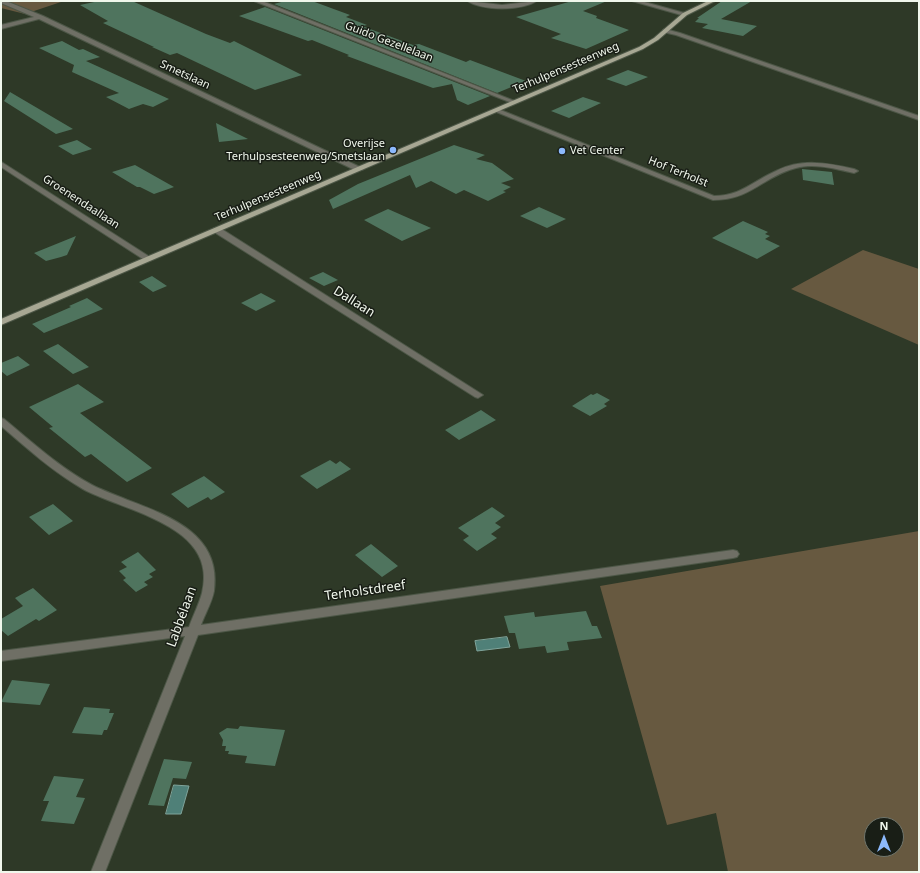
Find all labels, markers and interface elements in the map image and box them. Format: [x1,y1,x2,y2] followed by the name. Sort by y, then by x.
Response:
[343,19,435,65] street label: Guido Gezellelaan
[511,40,621,96] street label: Terhulpensesteenweg
[158,58,212,92] street label: Smetslaan
[226,137,385,163] place label: Overijse Terhulpsesteenweg/Smetslaan
[570,144,624,158] place label: Vet Center
[388,145,398,155] marker: Overijse Terhulpsesteenweg/Smetslaan
[557,146,567,156] marker: Vet Center
[646,154,710,190] street label: Hof Terholst
[213,168,323,224] street label: Terhulpensesteenweg
[40,172,122,232] street label: Groenendaallaan
[330,283,378,321] street label: Dallaan
[324,578,406,604] street label: Terholstdreef
[164,585,200,649] street label: Labbélaan
[864,817,904,857] north arrow
[880,818,888,833] text: N

